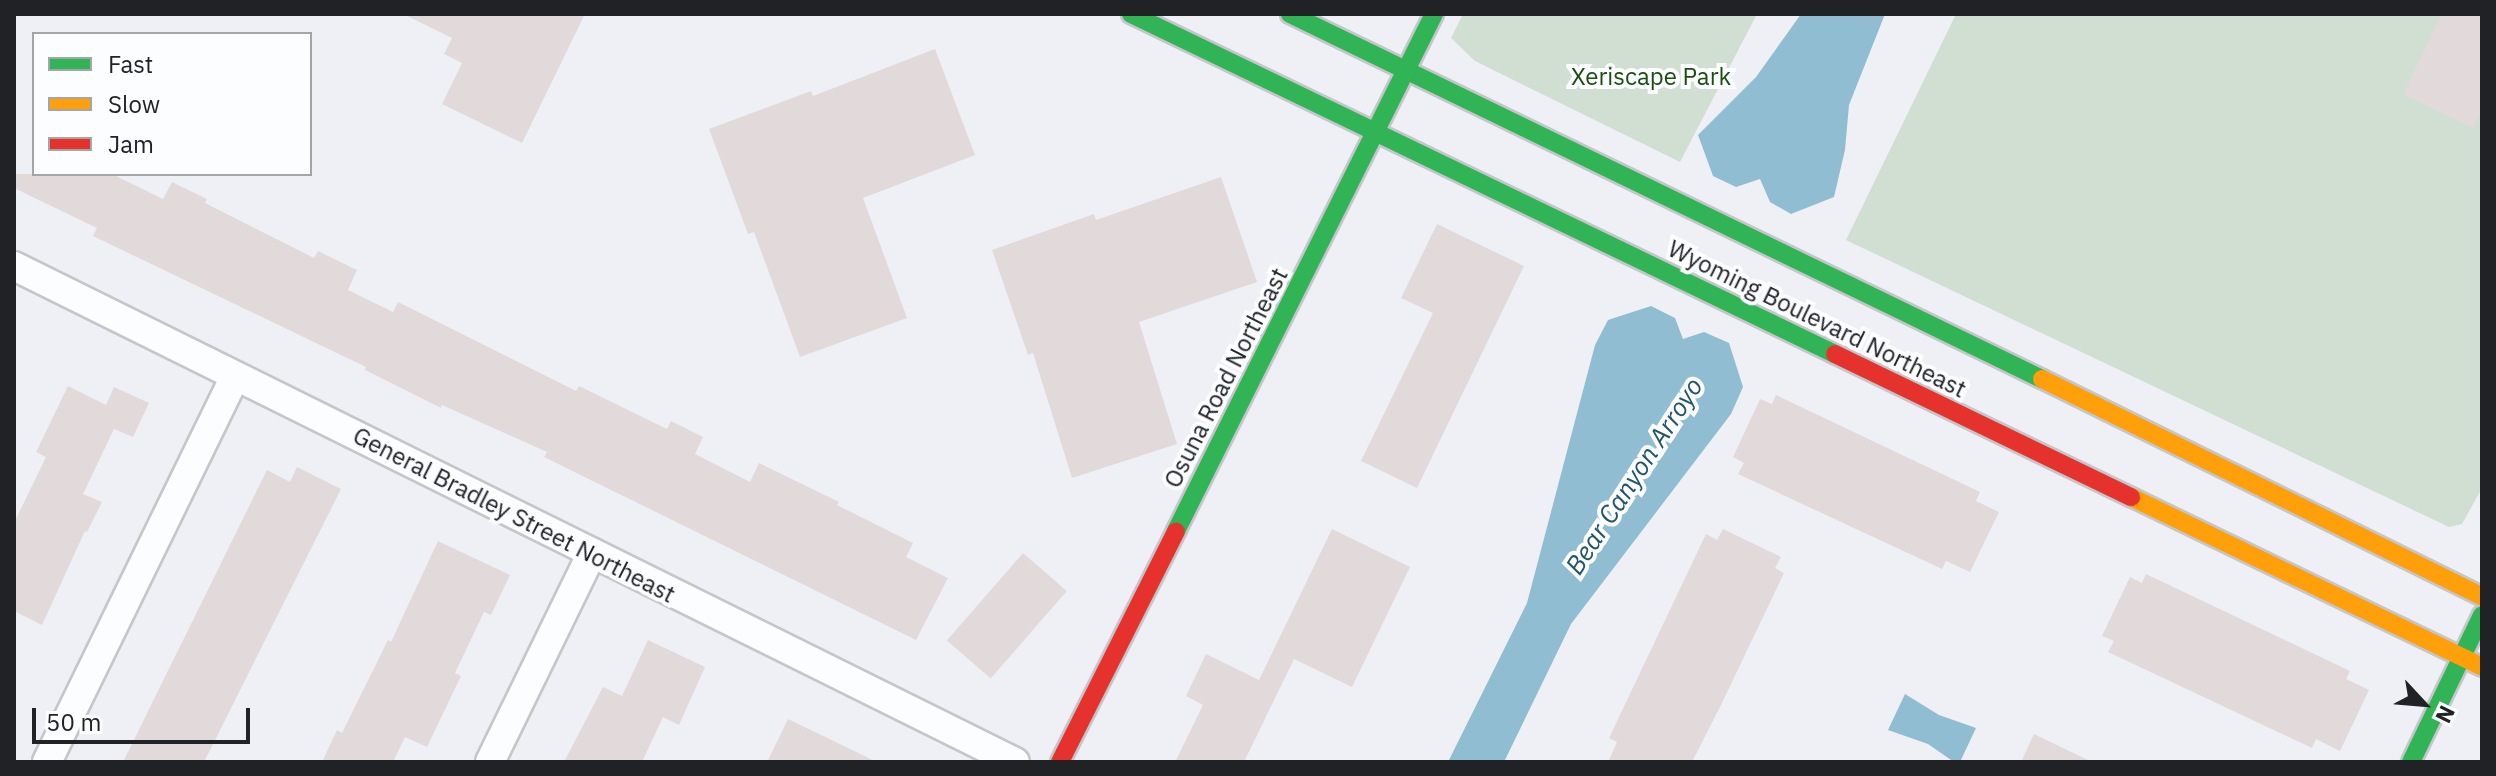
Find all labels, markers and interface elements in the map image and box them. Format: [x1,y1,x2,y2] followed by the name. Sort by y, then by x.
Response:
[32,32,312,176] legend
[108,48,153,80] text: Fast
[1571,63,1731,91] park label: Xeriscape Park
[108,88,160,120] text: Slow
[108,128,154,160] text: Jam
[1663,234,1971,404] street label: Wyoming Boulevard Northeast
[1158,263,1294,493] street label: Osuna Road Northeast
[1559,372,1709,580] water label: Bear Canyon Arroyo
[348,421,680,609] street label: General Bradley Street Northeast
[2384,664,2464,744] north arrow
[36,692,254,742] scale bar
[2429,701,2463,728] text: N
[46,706,101,738] text: 50 m

